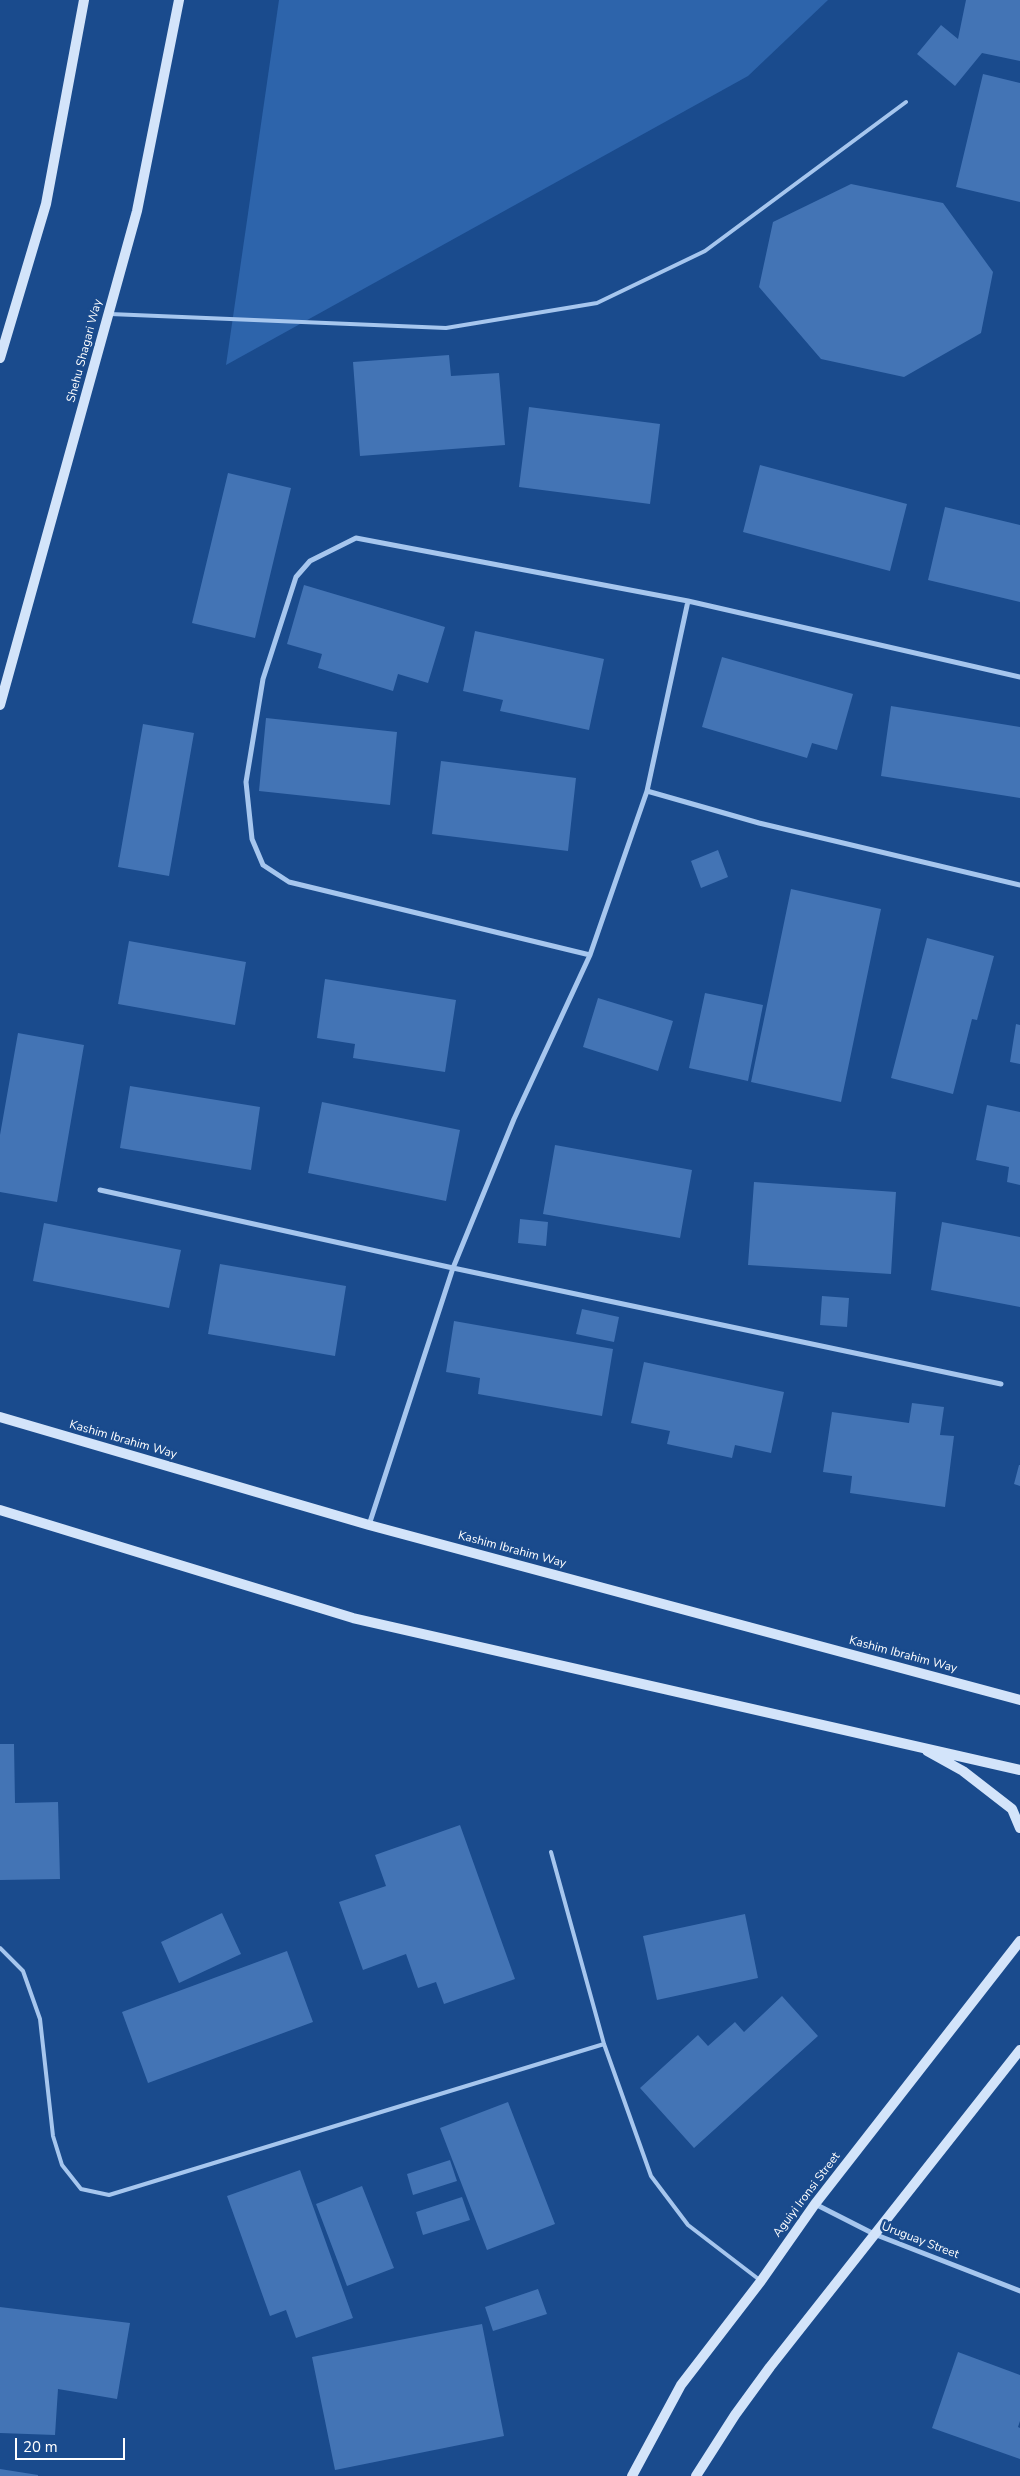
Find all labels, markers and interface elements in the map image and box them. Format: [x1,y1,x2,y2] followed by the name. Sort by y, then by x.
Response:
[64,298,106,404] street label: Shehu Shagari Way
[68,1418,178,1462] street label: Kashim Ibrahim Way
[456,1529,568,1571] street label: Kashim Ibrahim Way
[847,1634,959,1676] street label: Kashim Ibrahim Way
[770,2150,844,2240] street label: Aguiyi Ironsi Street
[879,2220,961,2262] street label: Uruguay Street
[18,2428,128,2460] scale bar
[23,2437,58,2457] text: 20 m

